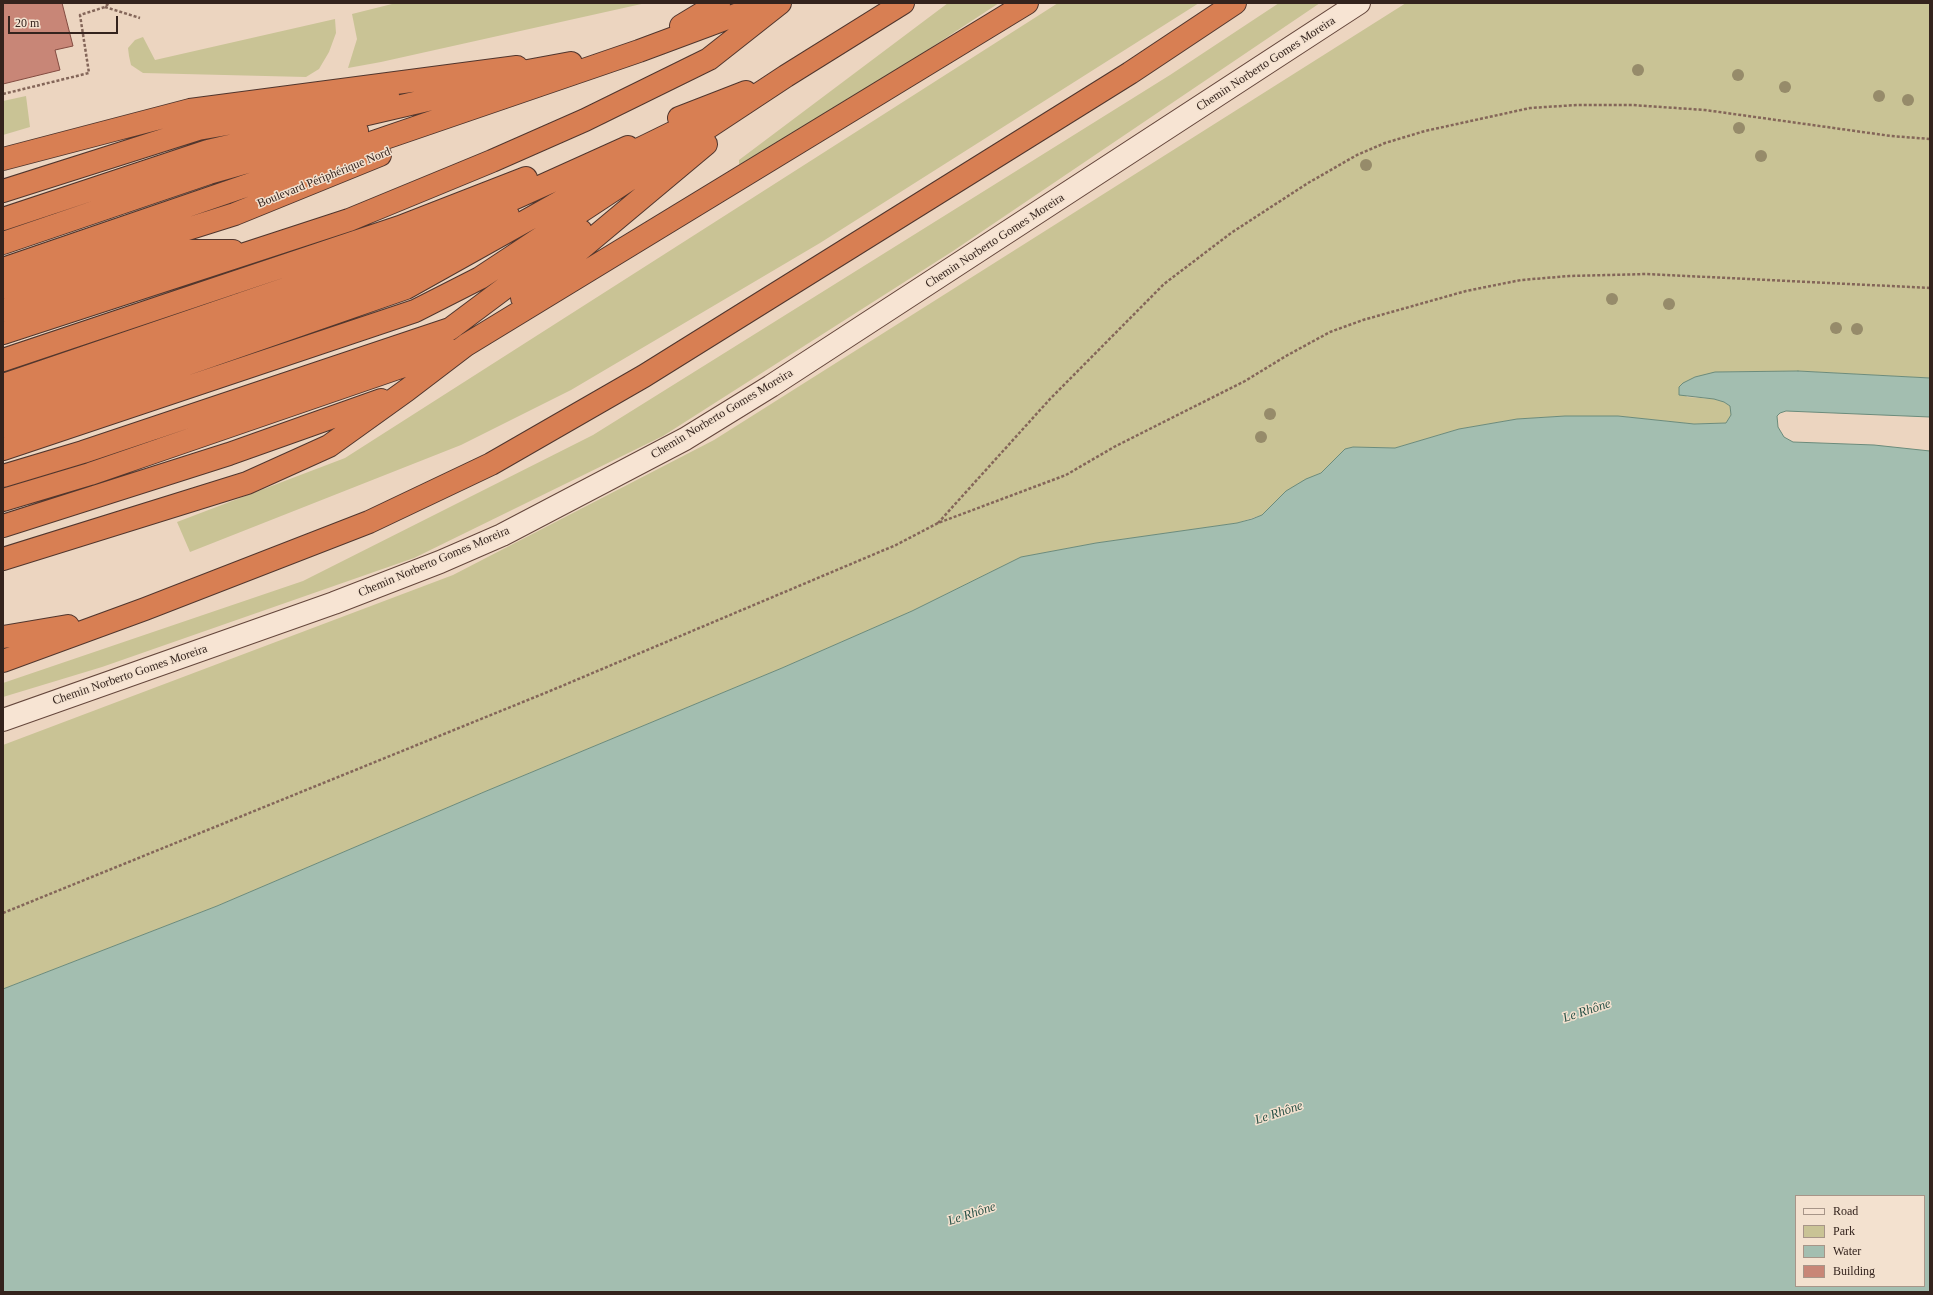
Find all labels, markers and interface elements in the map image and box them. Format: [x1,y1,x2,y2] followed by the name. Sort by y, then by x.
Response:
[10,8,120,34] scale bar
[1194,14,1338,114] street label: Chemin Norberto Gomes Moreira
[15,16,39,30] text: 20 m
[255,145,393,211] street label: Boulevard Périphérique Nord
[923,191,1067,291] street label: Chemin Norberto Gomes Moreira
[648,366,796,462] street label: Chemin Norberto Gomes Moreira
[356,524,512,600] street label: Chemin Norberto Gomes Moreira
[51,642,209,708] street label: Chemin Norberto Gomes Moreira
[1561,996,1613,1026] water label: Le Rhône
[1253,1098,1305,1128] water label: Le Rhône
[1795,1195,1925,1287] legend
[946,1199,998,1229] water label: Le Rhône
[1833,1204,1858,1218] text: Road
[1833,1224,1855,1238] text: Park
[1833,1244,1861,1258] text: Water
[1833,1264,1875,1278] text: Building

